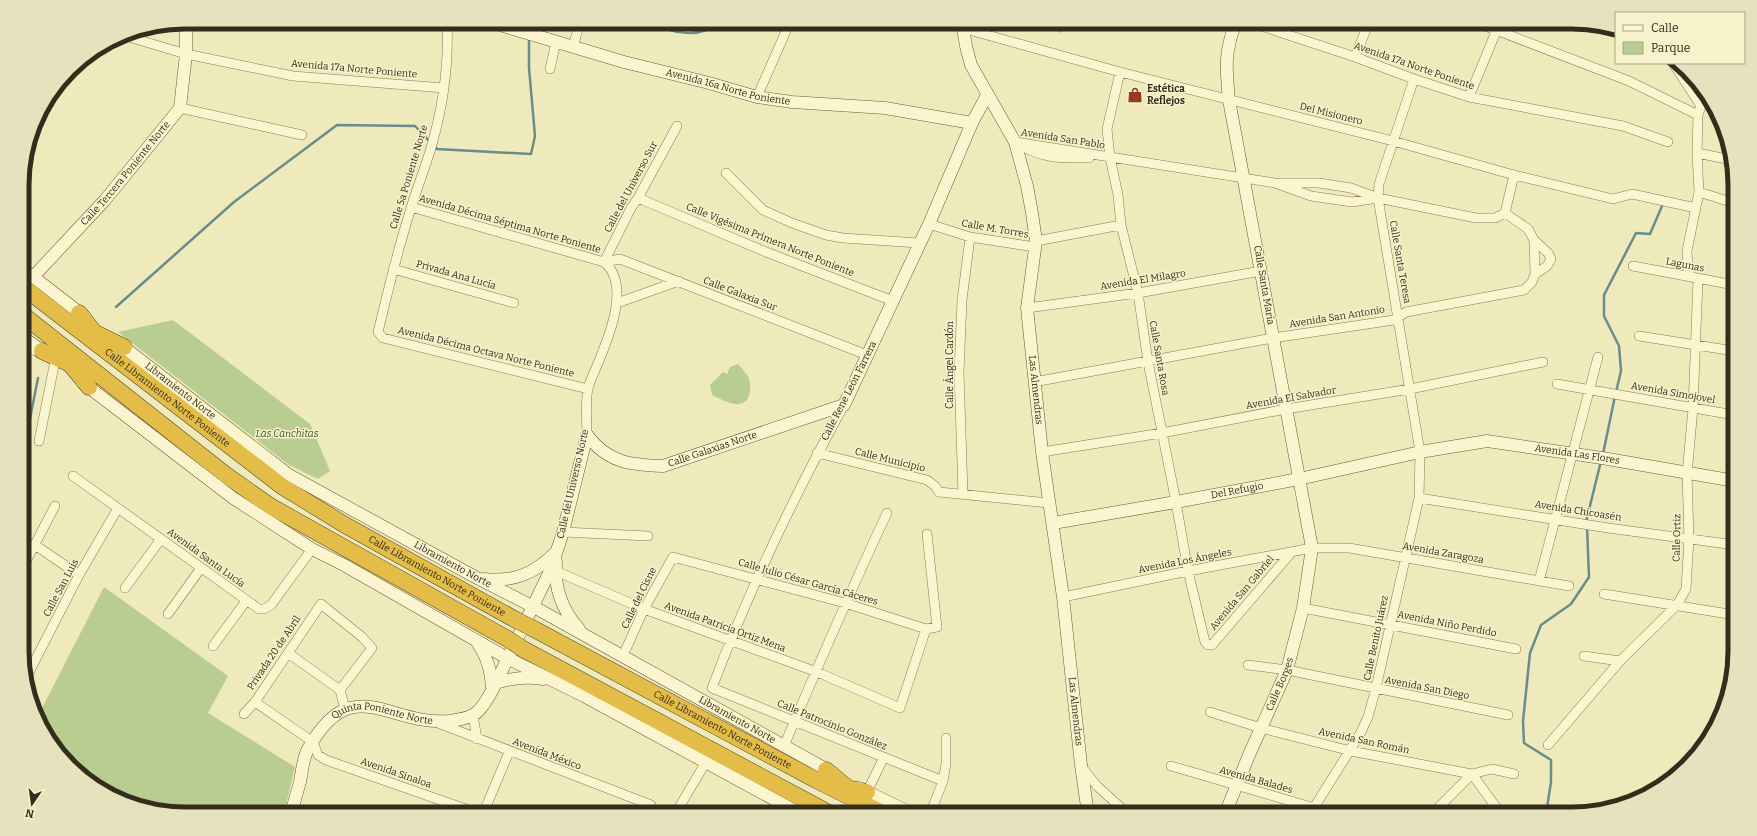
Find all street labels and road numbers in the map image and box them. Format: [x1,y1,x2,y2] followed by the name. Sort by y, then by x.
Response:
[1352,40,1476,92] street label: Avenida 17a Norte Poniente
[290,58,418,80] street label: Avenida 17a Norte Poniente
[665,67,791,108] street label: Avenida 16a Norte Poniente
[1298,100,1364,128] street label: Del Misionero
[78,119,173,228] street label: Calle Tercera Poniente Norte
[387,123,431,231] street label: Calle 5a Poniente Norte
[1020,126,1106,152] street label: Avenida San Pablo
[602,139,660,235] street label: Calle del Universo Sur
[418,192,602,256] street label: Avenida Décima Séptima Norte Poniente
[684,201,856,279] street label: Calle Vigésima Primera Norte Poniente
[961,217,1030,241] street label: Calle M. Torres
[1387,219,1413,305] street label: Calle Santa Teresa
[1251,244,1278,326] street label: Calle Santa María
[1665,255,1706,275] street label: Lagunas
[415,257,498,292] street label: Privada Ana Lucía
[1099,267,1187,293] street label: Avenida El Milagro
[701,274,779,314] street label: Calle Galaxia Sur
[1288,303,1386,330] street label: Avenida San Antonio
[942,320,956,409] street label: Calle Ángel Cardón
[1147,320,1172,397] street label: Calle Santa Rosa
[397,324,575,380] street label: Avenida Décima Octava Norte Poniente
[819,339,880,443] street label: Calle Rene León Farrera
[102,346,232,450] street label: Calle Libramiento Norte Poniente
[1026,355,1045,425] street label: Las Almendras
[142,360,218,422] street label: Libramiento Norte
[1630,380,1716,406] street label: Avenida Simojovel
[1245,384,1338,412] street label: Avenida El Salvador
[555,428,591,540] street label: Calle del Universo Norte
[666,429,759,470] street label: Calle Galaxias Norte
[1534,442,1621,467] street label: Avenida Las Flores
[854,445,927,475] street label: Calle Municipio
[1210,480,1265,501] street label: Del Refugio
[1534,498,1623,524] street label: Avenida Chicoasén
[1671,514,1683,562] street label: Calle Ortiz
[165,525,248,591] street label: Avenida Santa Lucía
[366,533,508,619] street label: Calle Libramiento Norte Poniente
[412,539,493,590] street label: Libramiento Norte
[1401,540,1485,566] street label: Avenida Zaragoza
[1137,544,1233,576] street label: Avenida Los Ángeles
[1207,553,1277,633] street label: Avenida San Gabriel
[737,555,880,608] street label: Calle Julio César García Cáceres
[41,557,81,619] street label: Calle San Luis
[619,565,659,631] street label: Calle del Cisne
[1361,594,1391,682] street label: Calle Benito Juárez
[663,599,788,655] street label: Avenida Patricia Ortiz Mena
[1396,608,1498,640] street label: Avenida Niño Perdido
[245,614,303,692] street label: Privada 20 de Abril
[1263,656,1296,713] street label: Calle Borges
[1384,674,1471,702] street label: Avenida San Diego
[1066,676,1085,747] street label: Las Almendras
[651,688,794,772] street label: Calle Libramiento Norte Poniente
[696,694,778,746] street label: Libramiento Norte
[775,697,889,753] street label: Calle Patrocinio González
[329,700,433,727] street label: Quinta Poniente Norte
[1317,725,1411,757] street label: Avenida San Román
[511,735,583,773] street label: Avenida México
[359,755,434,791] street label: Avenida Sinaloa
[1218,764,1294,796] street label: Avenida Balades

